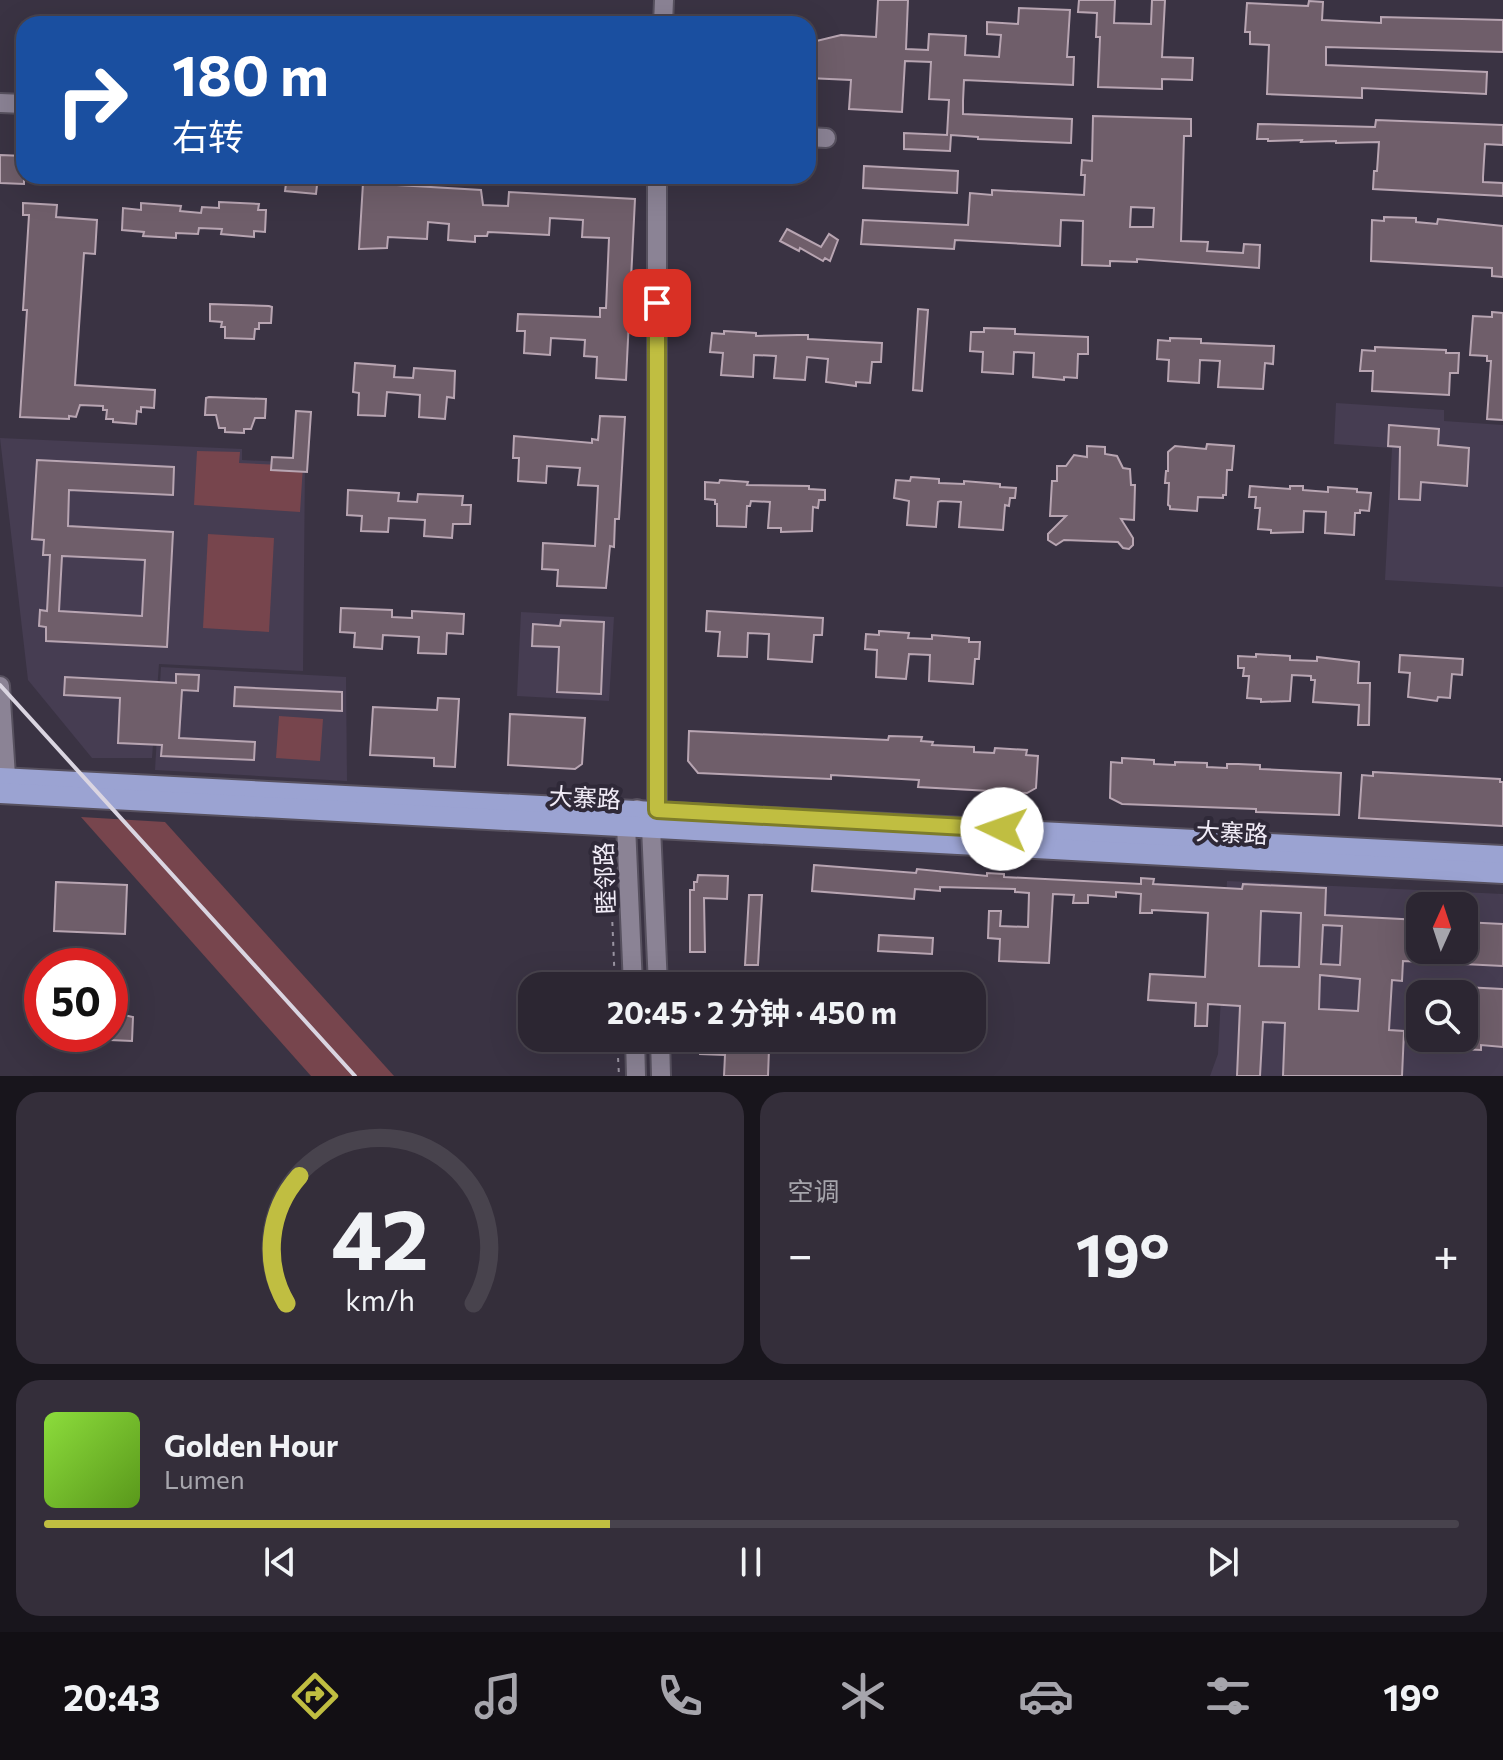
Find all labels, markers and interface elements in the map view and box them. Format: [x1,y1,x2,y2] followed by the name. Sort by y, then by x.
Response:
[172,39,329,108] text: 180 m
[40,48,144,152] icon: right
[172,113,244,157] text: 右转
[623,269,691,337] pin
[635,281,679,325] icon: arrive
[548,781,622,813] street label: 大寨路
[960,787,1044,871] position arrow
[1195,816,1269,848] street label: 大寨路
[588,842,620,914] street label: 睦邻路
[1406,892,1478,964] north arrow
[1406,892,1478,1052] map controls
[24,948,128,1052] speed limit sign: 50
[1406,980,1478,1052] button: search
[607,993,897,1030] text: 20:45 · 2 分钟 · 450 m
[788,1175,840,1206] text: 空调
[331,1185,429,1287] text: 42
[1076,1216,1170,1289] text: 19°
[788,1226,813,1280] text: −
[1433,1226,1459,1280] text: +
[345,1282,415,1317] text: km/h
[164,1426,338,1463] text: Golden Hour
[164,1463,245,1494] text: Lumen
[258,1540,302,1584] icon: previous
[729,1540,773,1584] icon: pause
[1201,1540,1245,1584] icon: next
[287,1668,343,1724] icon: directions
[470,1668,526,1724] icon: music
[652,1668,708,1724] icon: phone
[835,1668,891,1724] icon: climate
[1018,1668,1074,1724] icon: car
[1200,1668,1256,1724] icon: filters
[63,1674,160,1718] text: 20:43
[1383,1674,1440,1718] text: 19°

